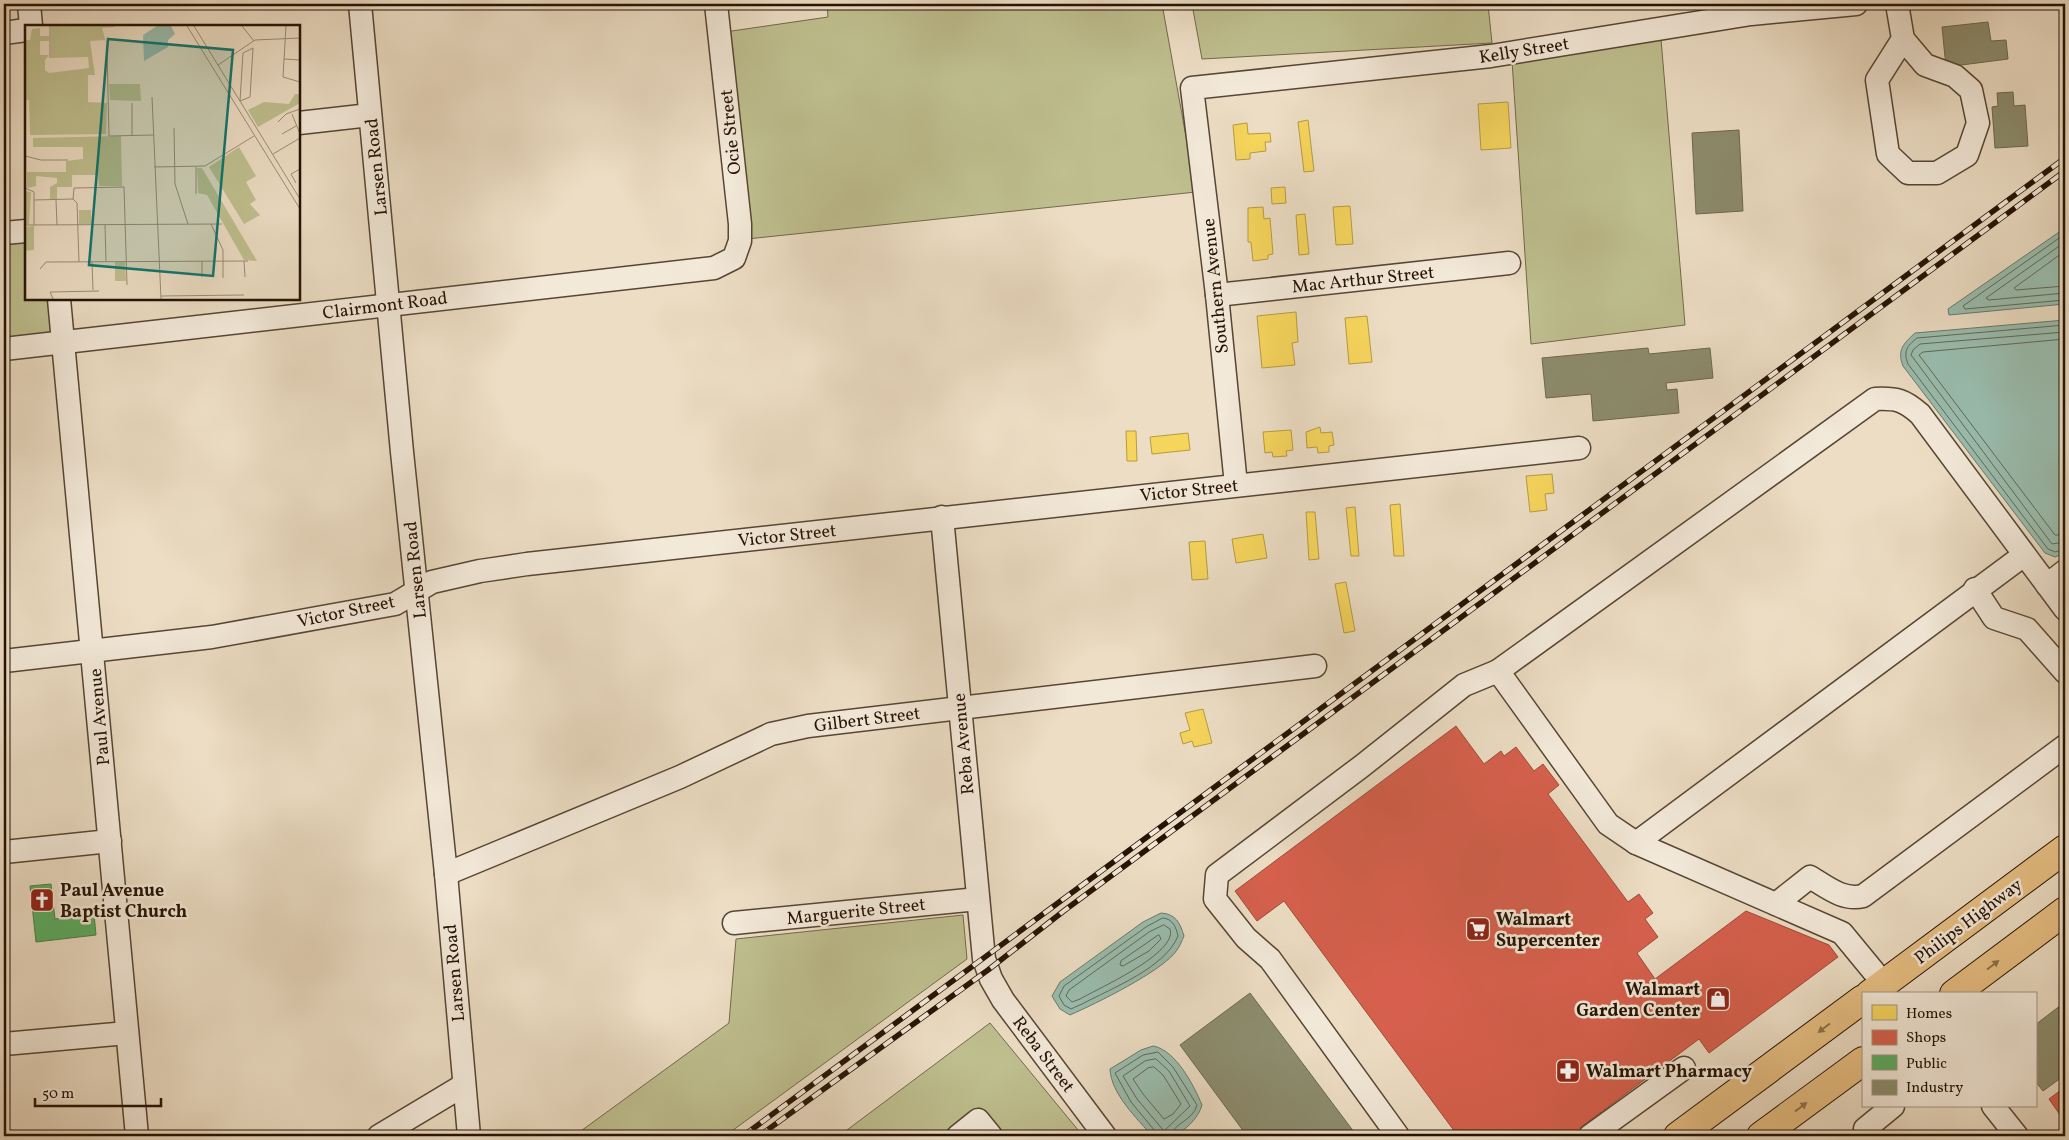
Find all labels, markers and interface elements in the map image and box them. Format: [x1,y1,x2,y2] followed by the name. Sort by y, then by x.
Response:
[25,25,300,300] inset map
[1477,32,1571,71] street label: Kelly Street
[715,88,748,176] street label: Ocie Street
[360,117,395,217] street label: Larsen Road
[1197,217,1236,355] street label: Southern Avenue
[1291,261,1436,300] street label: Mac Arthur Street
[321,286,449,327] street label: Clairmont Road
[1139,474,1240,509] street label: Victor Street
[737,519,838,554] street label: Victor Street
[399,520,434,620] street label: Larsen Road
[295,590,397,635] street label: Victor Street
[84,667,117,766] street label: Paul Avenue
[948,692,981,796] street label: Reba Avenue
[813,702,922,739] street label: Gilbert Street
[1910,873,2028,971] street label: Philips Highway
[60,879,188,925] place label: Paul Avenue Baptist Church
[29,887,55,913] church icon: Paul Avenue Baptist Church
[785,893,927,932] street label: Marguerite Street
[1496,908,1600,954] place label: Walmart Supercenter
[1465,916,1491,942] supermarket icon: Walmart Supercenter
[439,923,472,1023] street label: Larsen Road
[1986,960,2000,970] one-way arrow
[1576,978,1700,1024] place label: Walmart Garden Center
[1705,986,1731,1012] shop icon: Walmart Garden Center
[1862,992,2036,1108] legend
[1906,1004,1952,1025] text: Homes
[1006,1011,1080,1098] street label: Reba Street
[1817,1023,1831,1033] one-way arrow
[1906,1028,1946,1049] text: Shops
[1906,1054,1947,1075] text: Public
[1555,1058,1581,1084] pharmacy icon: Walmart Pharmacy
[1586,1060,1752,1085] place label: Walmart Pharmacy
[35,1075,161,1107] scale bar
[1906,1078,1963,1099] text: Industry
[42,1084,74,1105] text: 50 m
[1794,1102,1808,1112] one-way arrow

